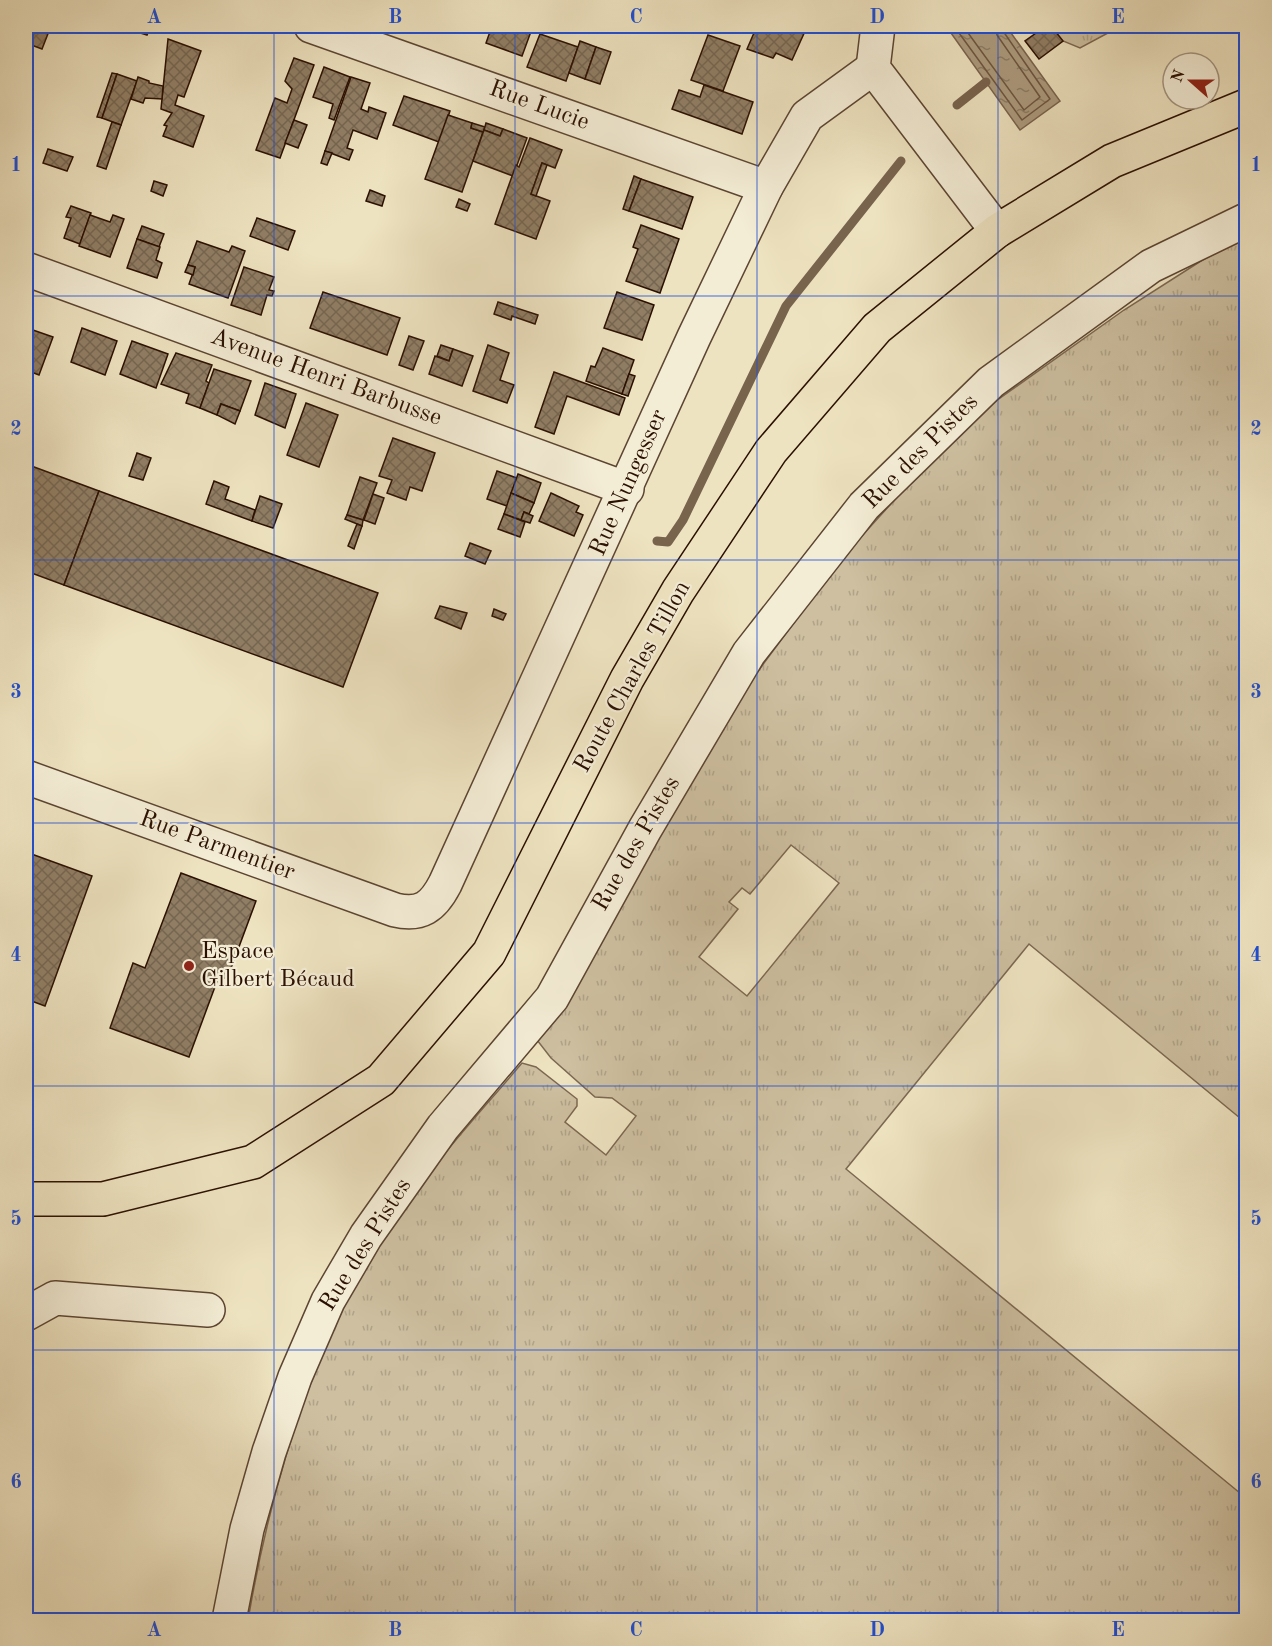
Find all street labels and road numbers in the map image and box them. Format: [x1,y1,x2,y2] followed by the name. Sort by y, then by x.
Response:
[486,77,592,135] street label: Rue Lucie
[207,325,445,431] street label: Avenue Henri Barbusse
[859,390,983,514] street label: Rue des Pistes
[586,406,672,560] street label: Rue Nungesser
[570,577,696,777] street label: Route Charles Tillon
[589,772,685,916] street label: Rue des Pistes
[136,807,298,885] street label: Rue Parmentier
[316,1174,416,1316] street label: Rue des Pistes

